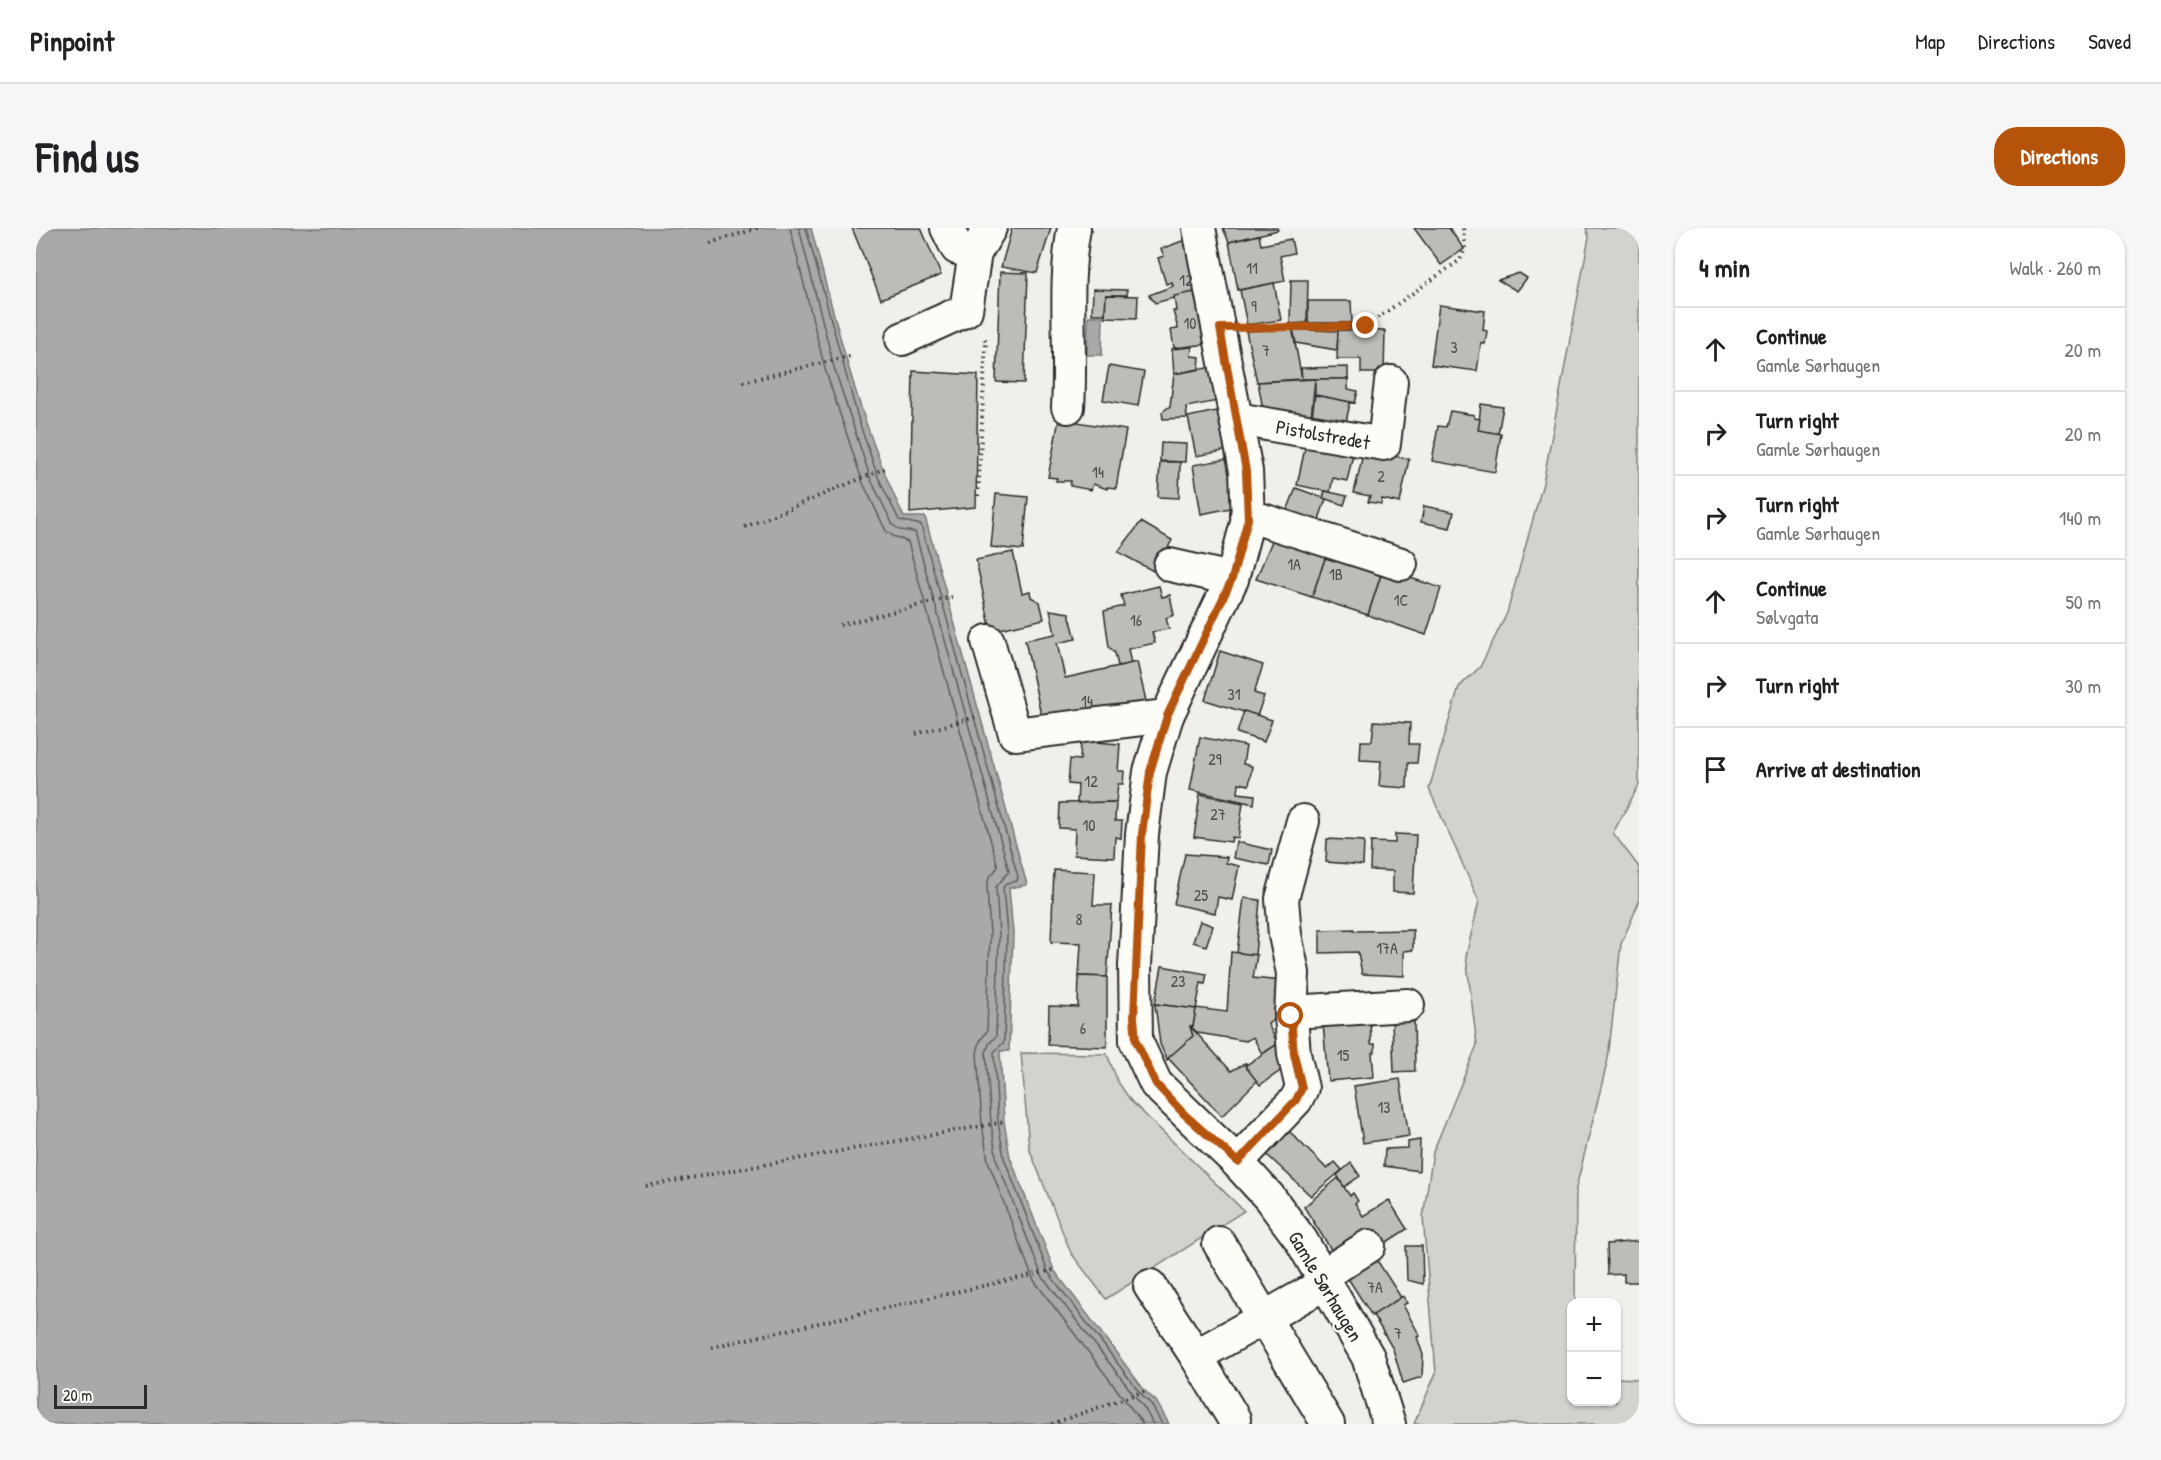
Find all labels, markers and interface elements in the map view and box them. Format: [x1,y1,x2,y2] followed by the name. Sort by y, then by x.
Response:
[30,22,114,60] text: Pinpoint
[1915,27,1945,56] text: Map
[1978,27,2055,56] text: Directions
[2088,27,2131,56] text: Saved
[1994,127,2125,186] button: Directions
[36,128,139,185] text: Find us
[1699,250,1750,285] text: 4 min
[2010,254,2101,281] text: Walk · 260 m
[1246,257,1258,279] house number: 11
[1179,269,1193,291] house number: 12
[1251,295,1257,317] house number: 9
[1184,312,1196,334] house number: 10
[1352,312,1378,338] route end
[1756,321,1827,351] text: Continue
[1699,333,1732,366] icon: ahead
[1450,336,1458,358] house number: 3
[2064,336,2101,363] text: 20 m
[1262,339,1270,361] house number: 7
[1756,351,1880,378] text: Gamle Sørhaugen
[1756,405,1839,435] text: Turn right
[1274,412,1373,456] street label: Pistolstredet
[1699,417,1732,450] icon: right
[2064,420,2101,447] text: 20 m
[1756,435,1880,462] text: Gamle Sørhaugen
[1092,461,1104,483] house number: 14
[1377,465,1385,487] house number: 2
[1756,489,1839,519] text: Turn right
[1699,501,1732,534] icon: right
[2059,504,2101,531] text: 140 m
[1756,519,1880,546] text: Gamle Sørhaugen
[1287,553,1301,575] house number: 1A
[1329,563,1343,585] house number: 1B
[1756,573,1827,603] text: Continue
[1699,585,1732,618] icon: ahead
[2065,588,2101,615] text: 50 m
[1394,589,1409,611] house number: 1C
[1756,603,1818,630] text: Sølvgata
[1130,609,1142,631] house number: 16
[1699,669,1732,702] icon: right
[1756,670,1839,700] text: Turn right
[2065,672,2101,699] text: 30 m
[1228,683,1241,705] house number: 31
[1081,690,1093,712] house number: 14
[1208,748,1222,770] house number: 29
[1699,753,1732,786] icon: arrive
[1756,754,1921,784] text: Arrive at destination
[1084,770,1098,792] house number: 12
[1210,803,1226,825] house number: 27
[1083,814,1095,836] house number: 10
[1194,884,1208,906] house number: 25
[1076,908,1083,930] house number: 8
[1376,937,1398,959] house number: 17A
[1171,970,1185,992] house number: 23
[1277,1002,1303,1028] route start
[1080,1017,1086,1039] house number: 6
[1337,1044,1350,1066] house number: 15
[1378,1096,1390,1118] house number: 13
[1282,1226,1370,1346] street label: Gamle Sørhaugen
[1367,1276,1383,1298] house number: 7A
[1567,1298,1621,1406] map controls
[1567,1298,1621,1352] button: +
[1394,1322,1402,1344] house number: 7
[1567,1352,1621,1406] button: −
[54,1382,147,1410] scale bar
[63,1384,92,1406] text: 20 m

